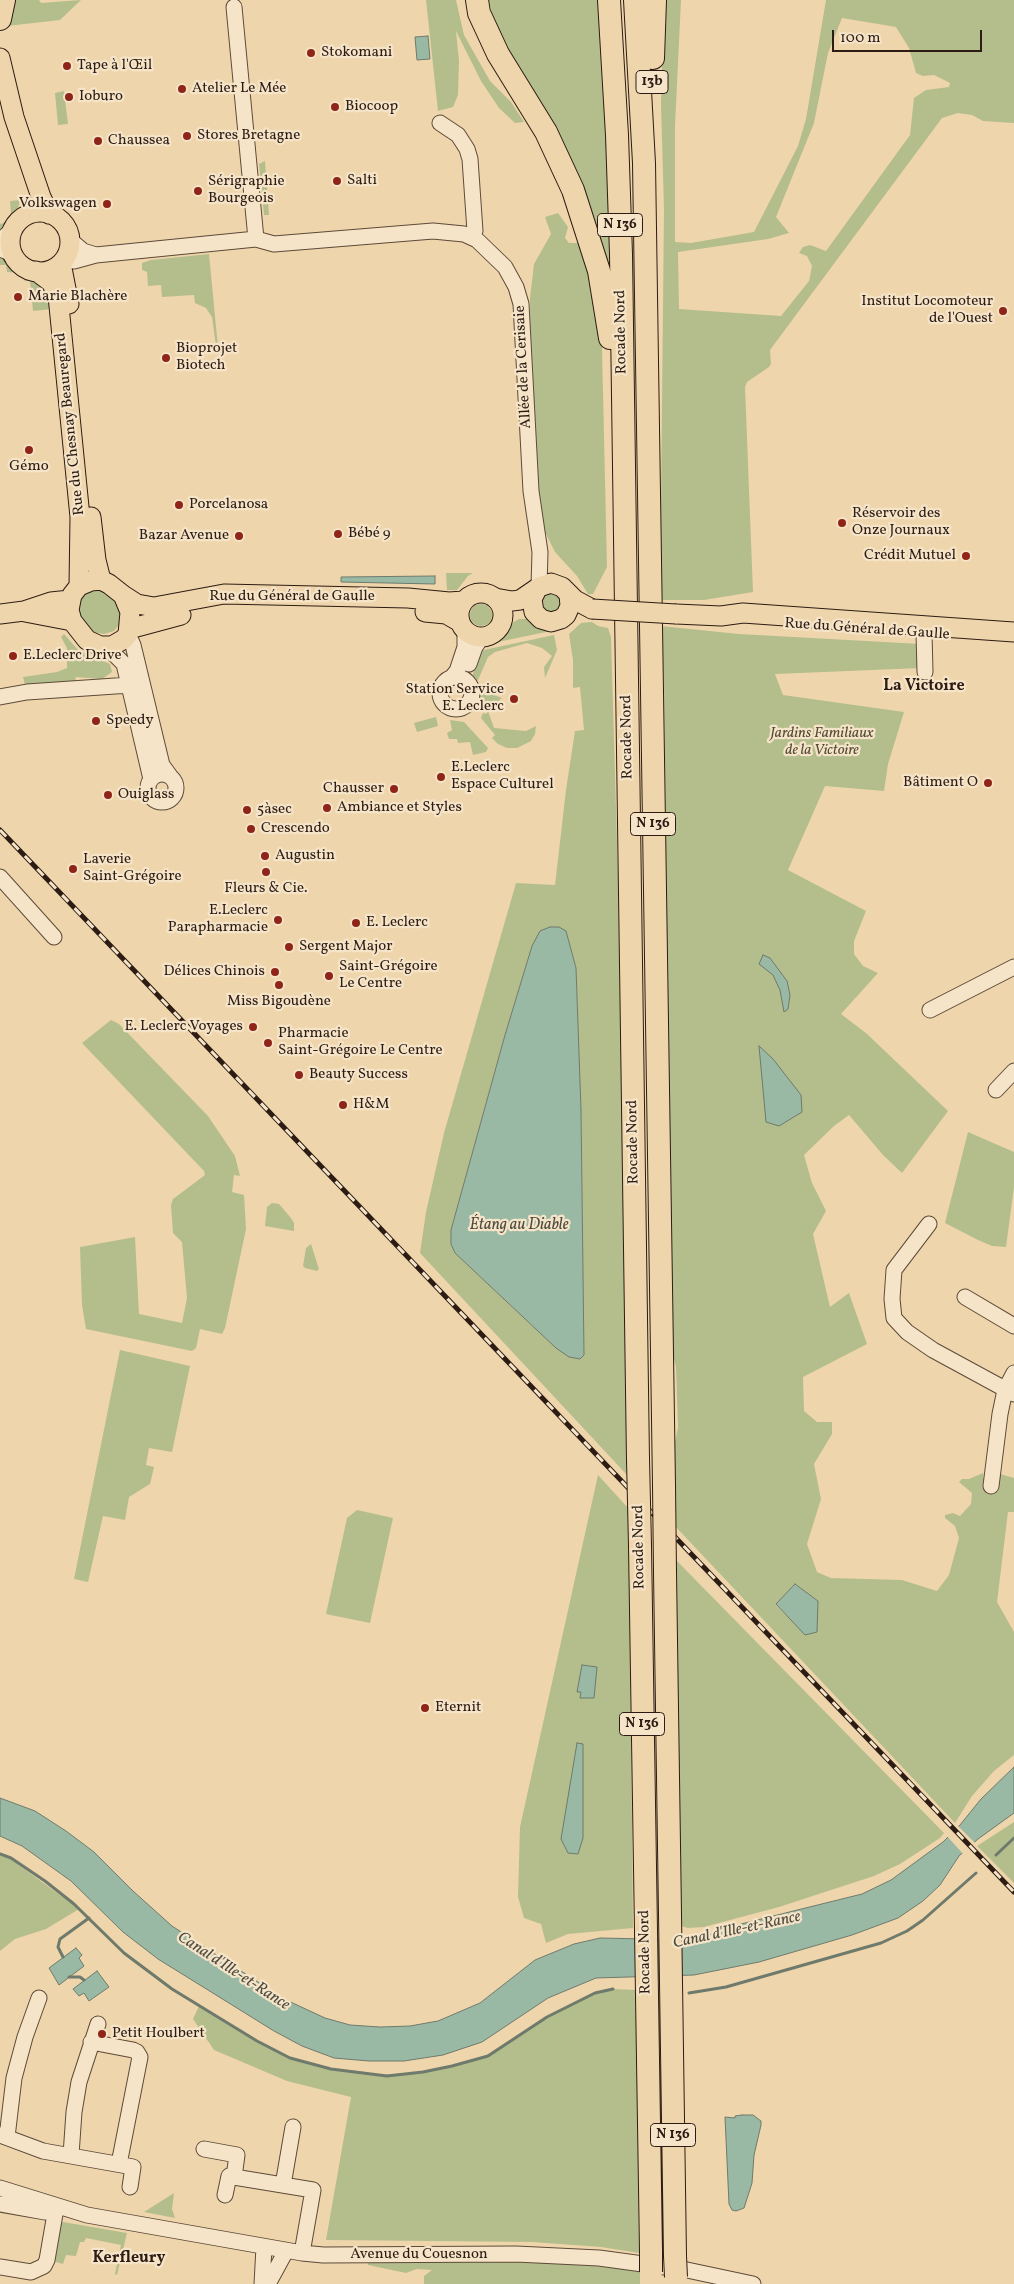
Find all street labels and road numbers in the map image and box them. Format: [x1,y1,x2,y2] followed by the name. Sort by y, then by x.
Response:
[636,70,668,94] road number: 13b
[598,214,642,236] road number: N 136
[612,290,632,374] street label: Rocade Nord
[512,305,536,429] street label: Allée de la Cerisaie
[52,332,90,516] street label: Rue du Chesnay Beauregard
[209,588,375,606] street label: Rue du Général de Gaulle
[784,615,950,645] street label: Rue du Général de Gaulle
[618,695,638,779] street label: Rocade Nord
[630,812,676,836] road number: N 136
[624,1100,644,1184] street label: Rocade Nord
[630,1505,650,1589] street label: Rocade Nord
[620,1712,664,1736] road number: N 136
[636,1910,656,1994] street label: Rocade Nord
[650,2124,696,2146] road number: N 136
[350,2246,488,2264] street label: Avenue du Couesnon

